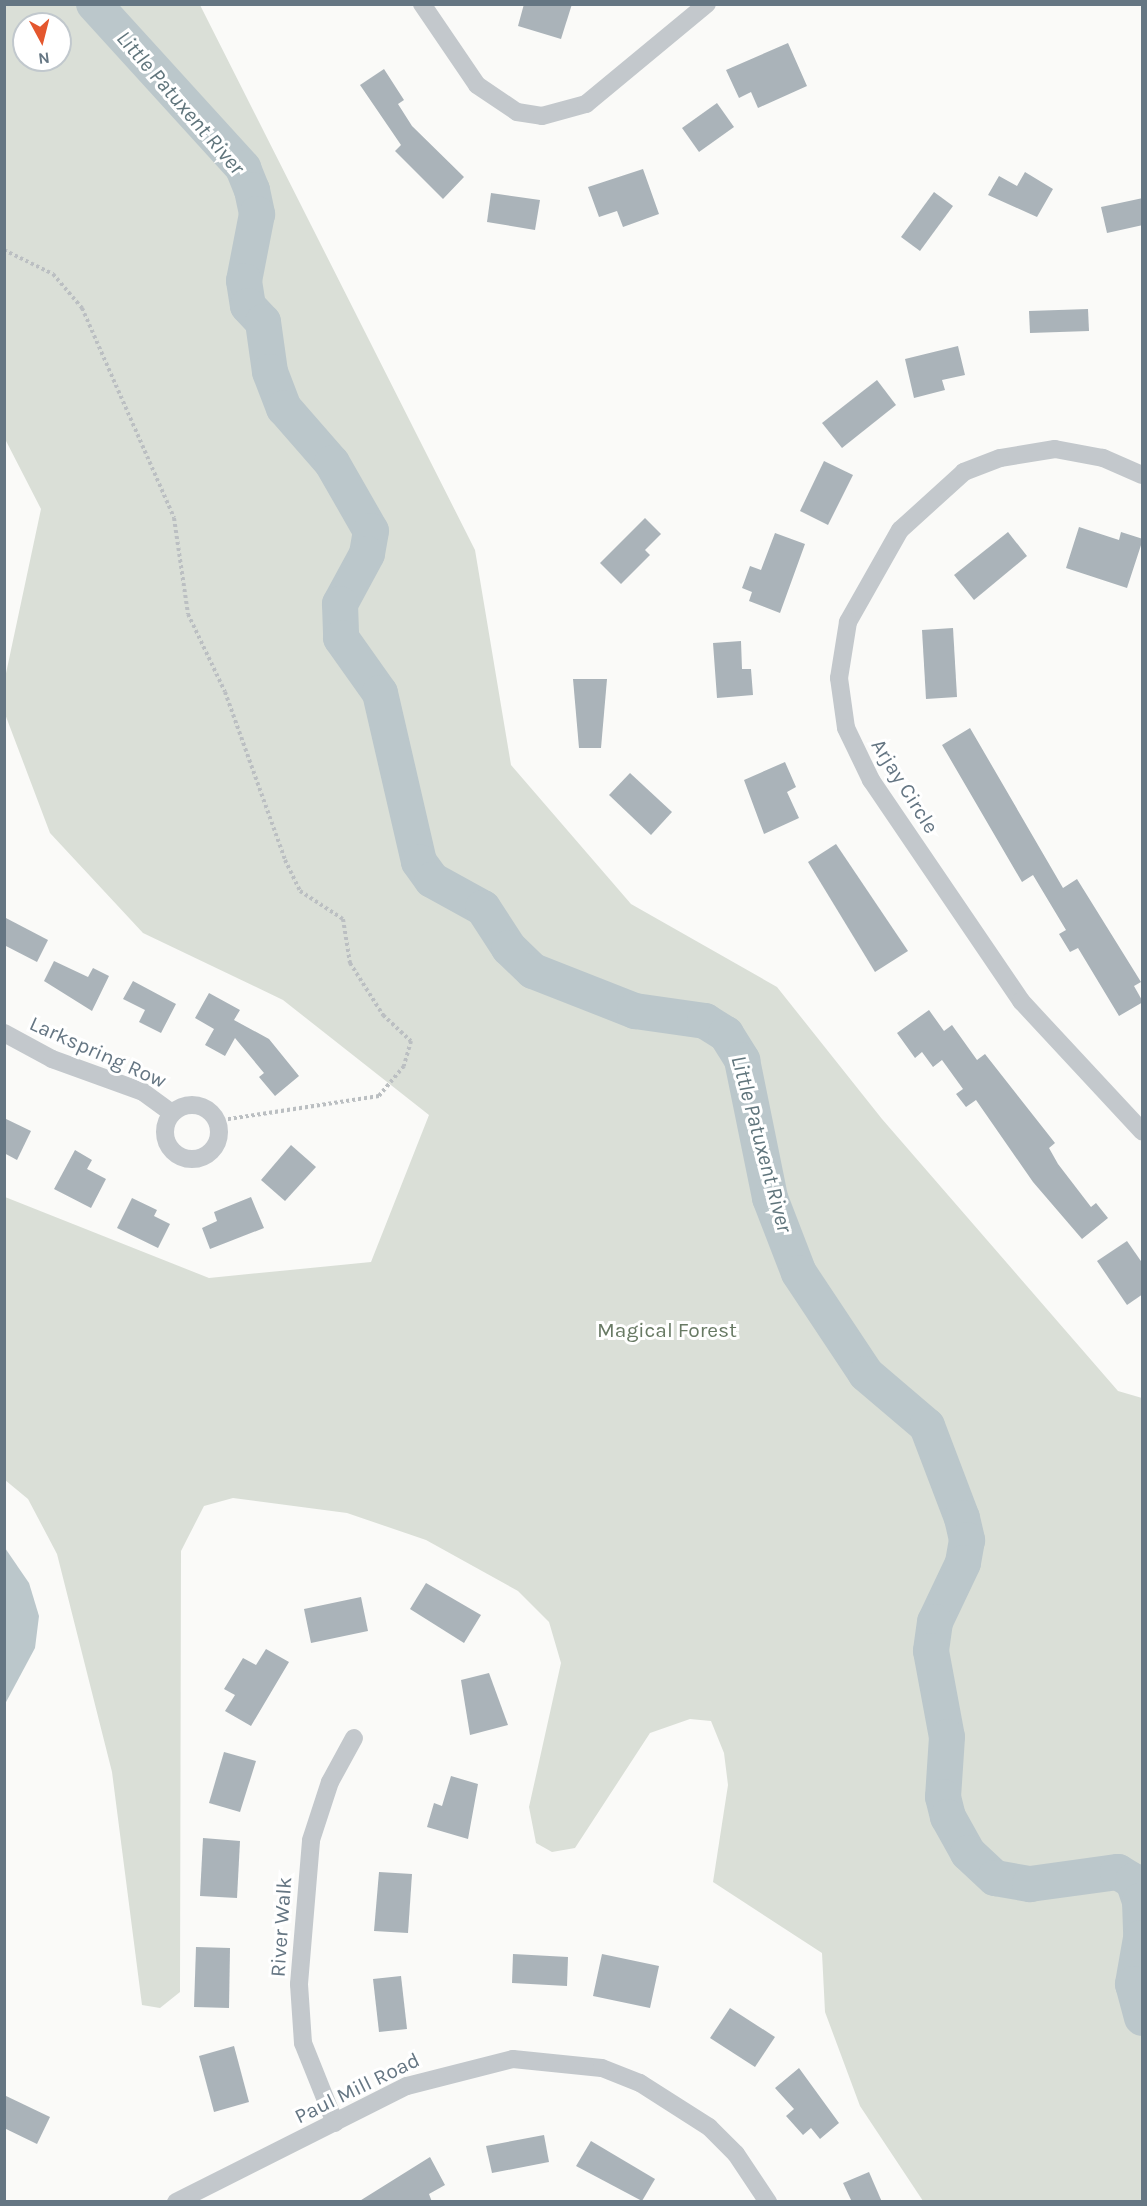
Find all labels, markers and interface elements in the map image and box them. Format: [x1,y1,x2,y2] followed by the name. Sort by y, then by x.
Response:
[12,12,72,72] north arrow
[110,26,250,180] water label: Little Patuxent River
[37,48,51,69] text: N
[866,734,944,838] street label: Arjay Circle
[26,1011,170,1093] street label: Larkspring Row
[725,1053,797,1235] water label: Little Patuxent River
[597,1317,737,1343] park label: Magical Forest
[265,1876,297,1978] street label: River Walk
[290,2047,424,2129] street label: Paul Mill Road

